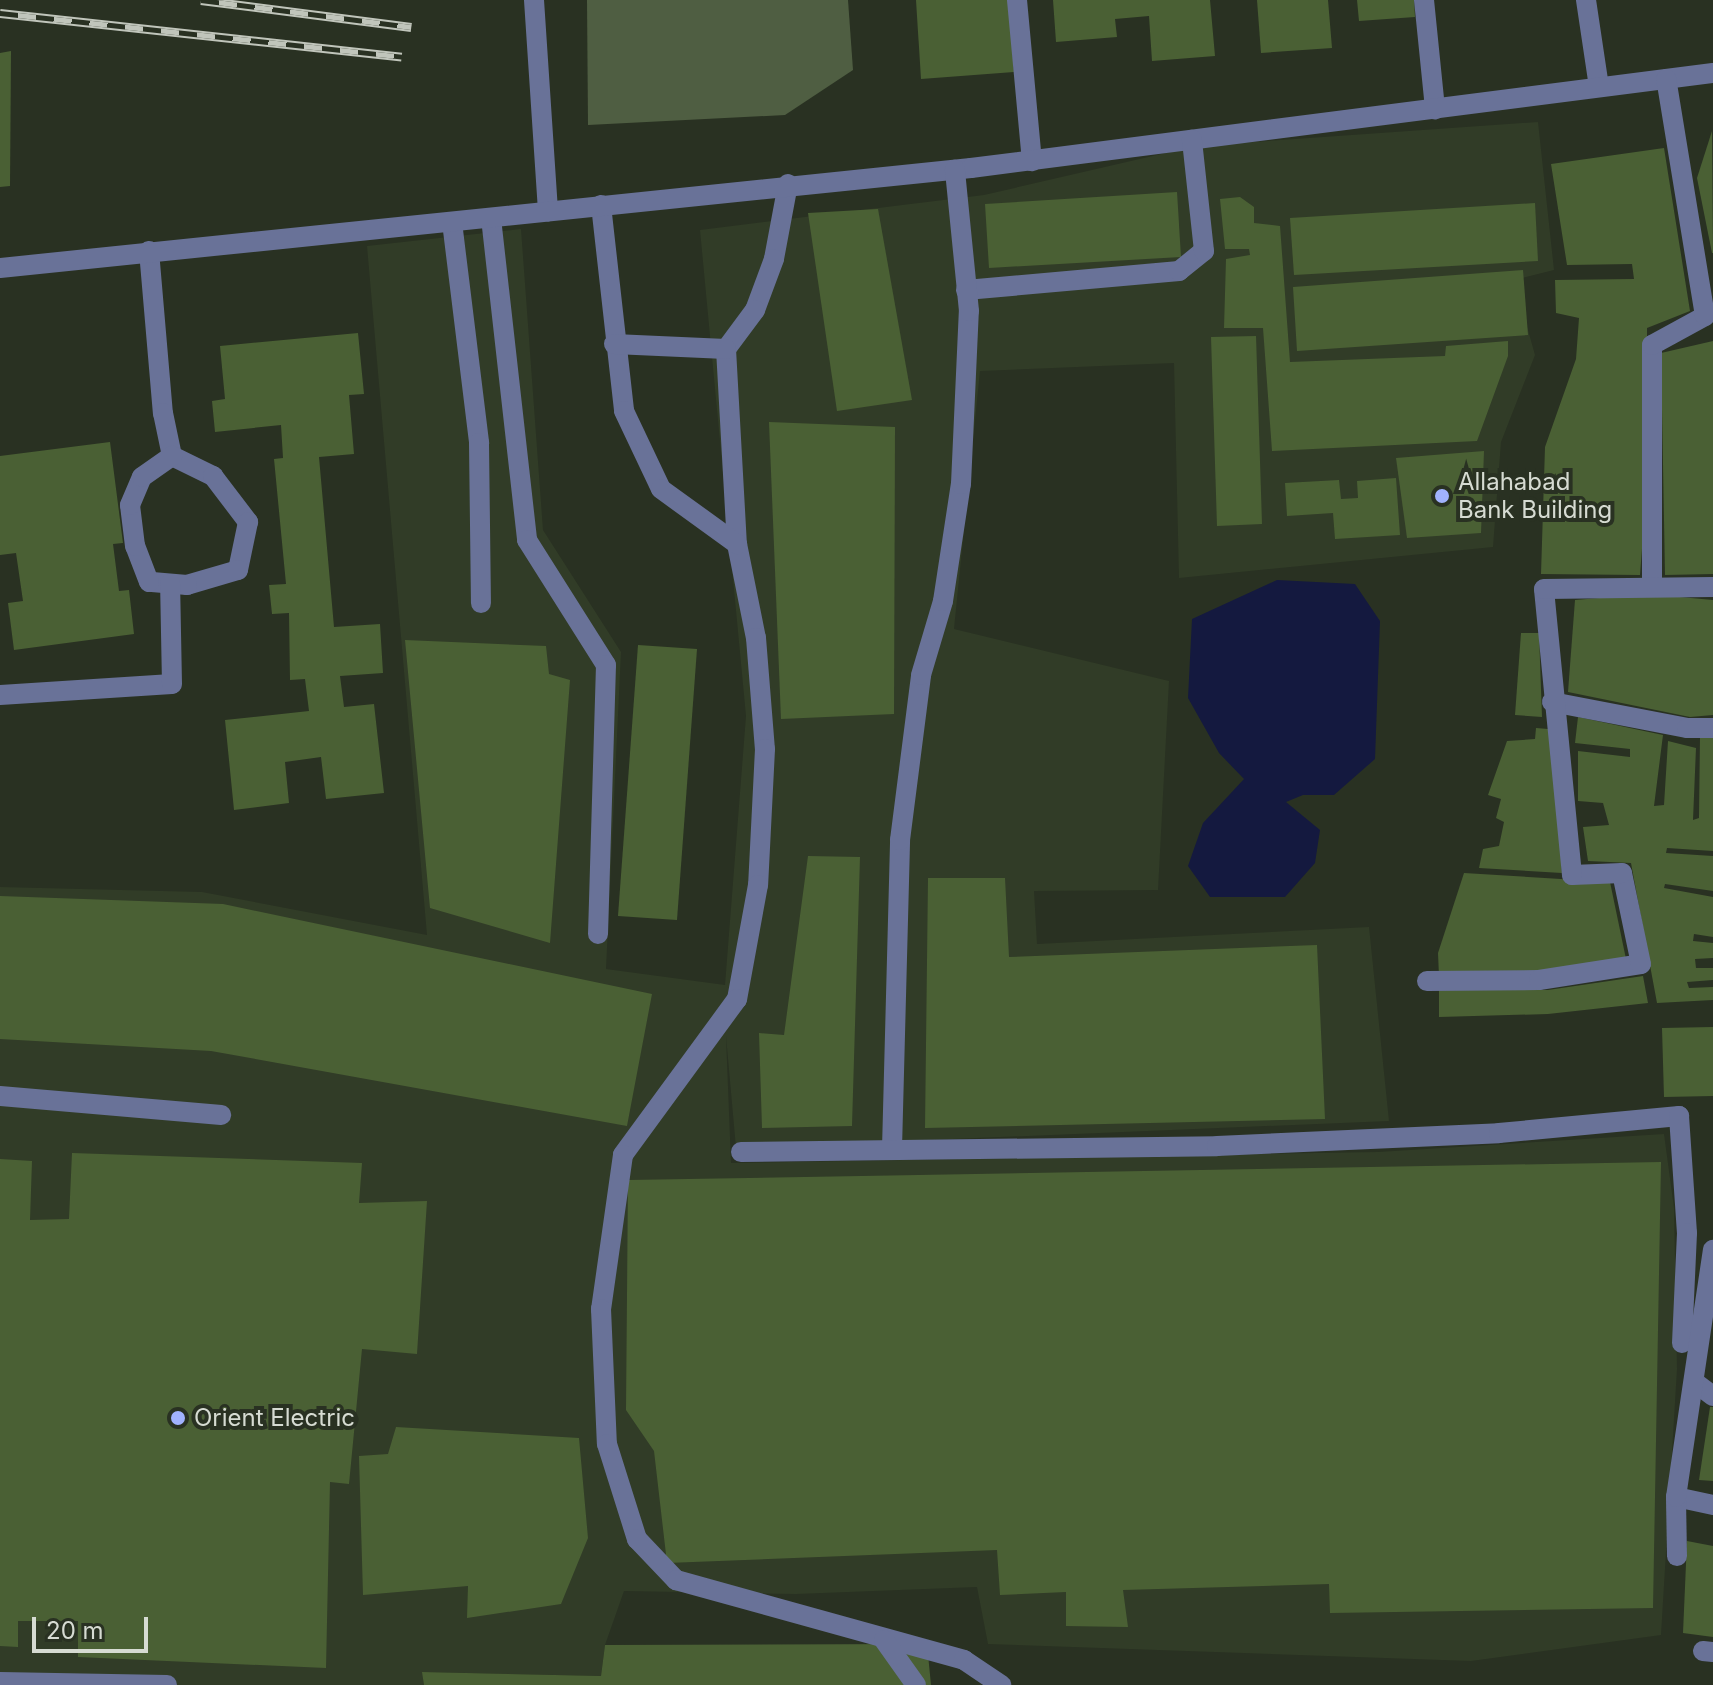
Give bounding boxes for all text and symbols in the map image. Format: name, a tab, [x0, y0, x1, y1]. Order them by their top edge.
place label: Allahabad Bank Building	[1458, 468, 1612, 524]
marker: Allahabad Bank Building	[1433, 487, 1451, 505]
place label: Orient Electric	[194, 1404, 355, 1432]
marker: Orient Electric	[169, 1409, 187, 1427]
scale bar	[36, 1601, 152, 1651]
text: 20 m	[46, 1616, 104, 1645]

